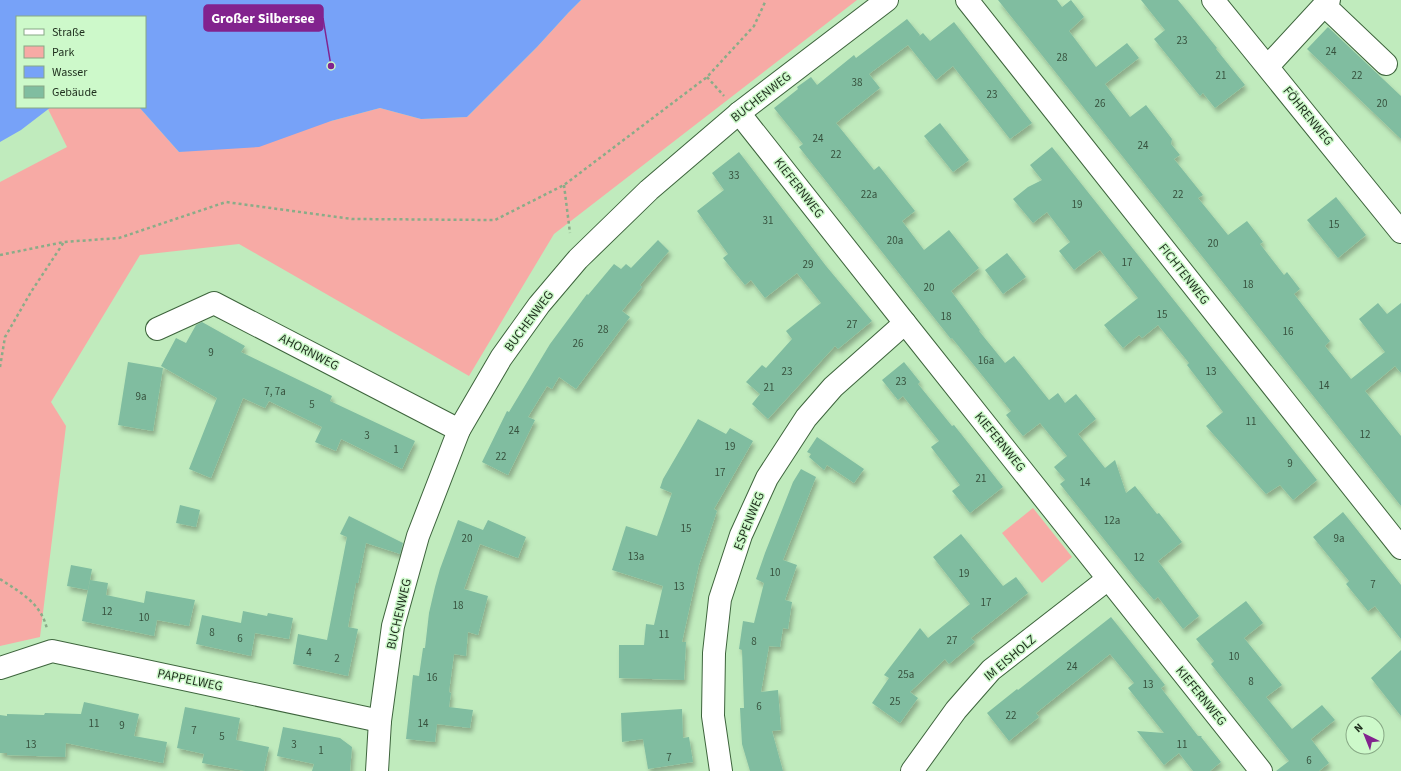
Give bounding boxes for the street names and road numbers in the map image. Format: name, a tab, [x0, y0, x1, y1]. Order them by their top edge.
street label: BUCHENWEG	[727, 68, 795, 126]
street label: FÖHRENWEG	[1279, 83, 1337, 149]
street label: KIEFERNWEG	[770, 154, 828, 222]
street label: FICHTENWEG	[1154, 240, 1214, 308]
street label: BUCHENWEG	[500, 287, 558, 355]
street label: AHORNWEG	[276, 329, 342, 375]
street label: KIEFERNWEG	[970, 408, 1030, 476]
street label: ESPENWEG	[729, 489, 769, 553]
street label: BUCHENWEG	[382, 577, 416, 651]
street label: IM EISHOLZ	[980, 631, 1040, 685]
street label: KIEFERNWEG	[1171, 662, 1231, 730]
street label: PAPPELWEG	[156, 664, 224, 696]

